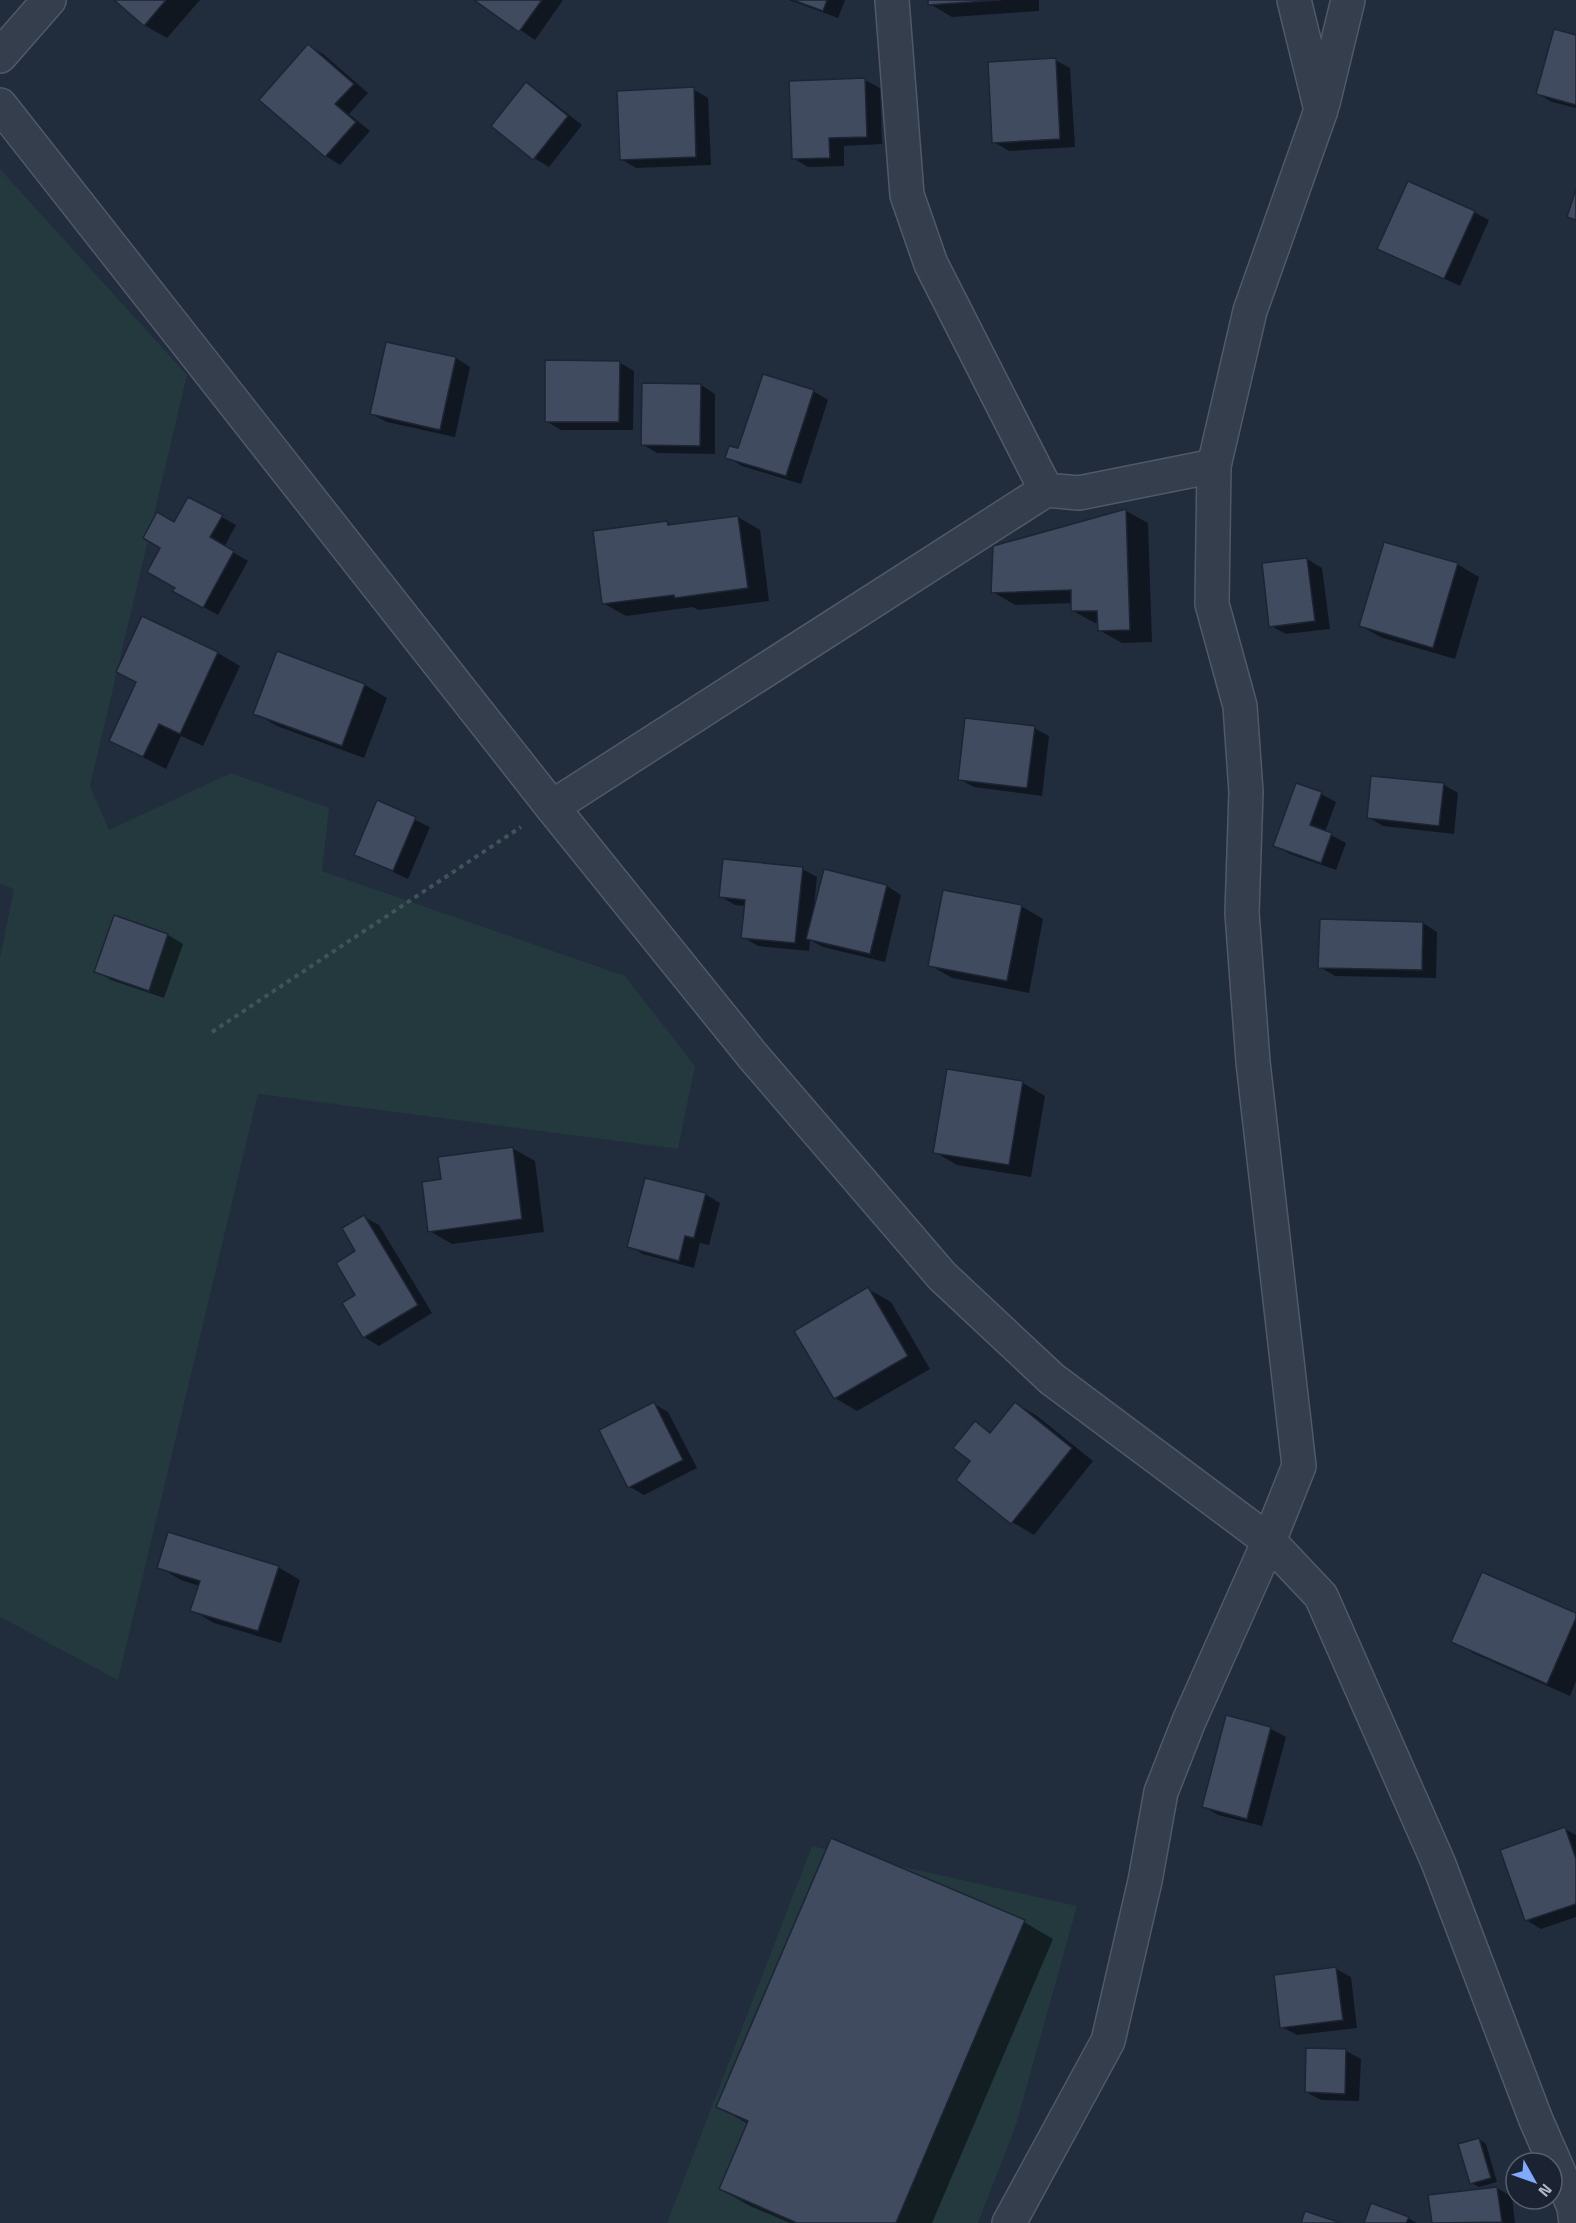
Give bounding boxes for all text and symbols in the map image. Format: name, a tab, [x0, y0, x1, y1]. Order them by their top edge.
north arrow	[1504, 2151, 1564, 2211]
text: N	[1533, 2179, 1558, 2203]

